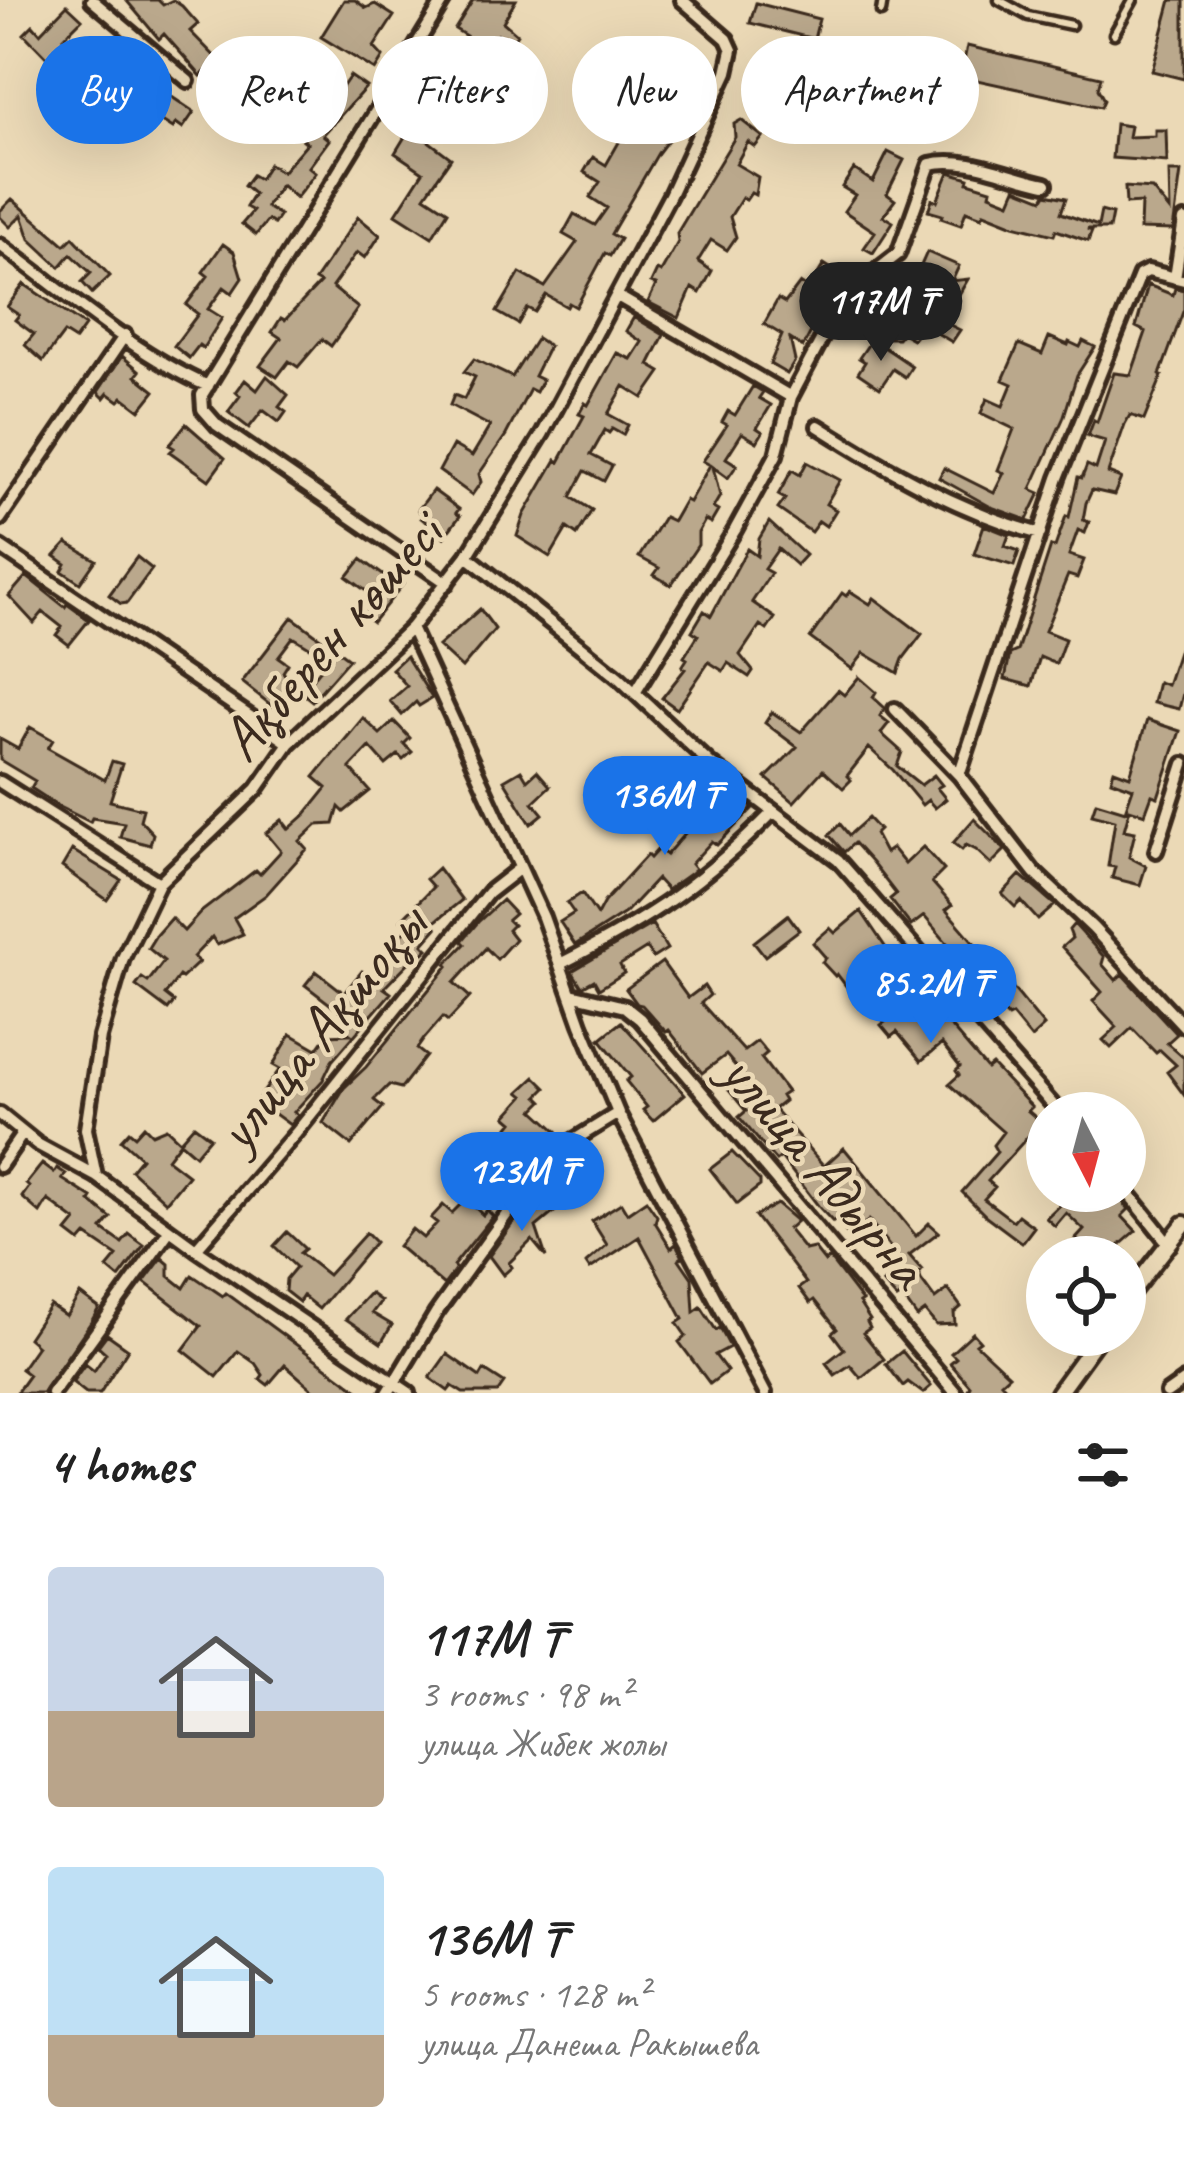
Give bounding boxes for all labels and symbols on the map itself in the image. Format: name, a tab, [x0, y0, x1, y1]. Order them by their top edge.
pin: 117M ₸	[783, 262, 979, 364]
street label: Ақберен көшесі	[203, 492, 463, 776]
pin: 136M ₸	[567, 756, 763, 858]
street label: улица Ақшоқы	[196, 886, 446, 1169]
pin: 85.2M ₸	[820, 944, 1042, 1046]
street label: улица Адырна	[703, 1034, 948, 1306]
north arrow	[1026, 1092, 1146, 1212]
pin: 123M ₸	[424, 1132, 620, 1234]

